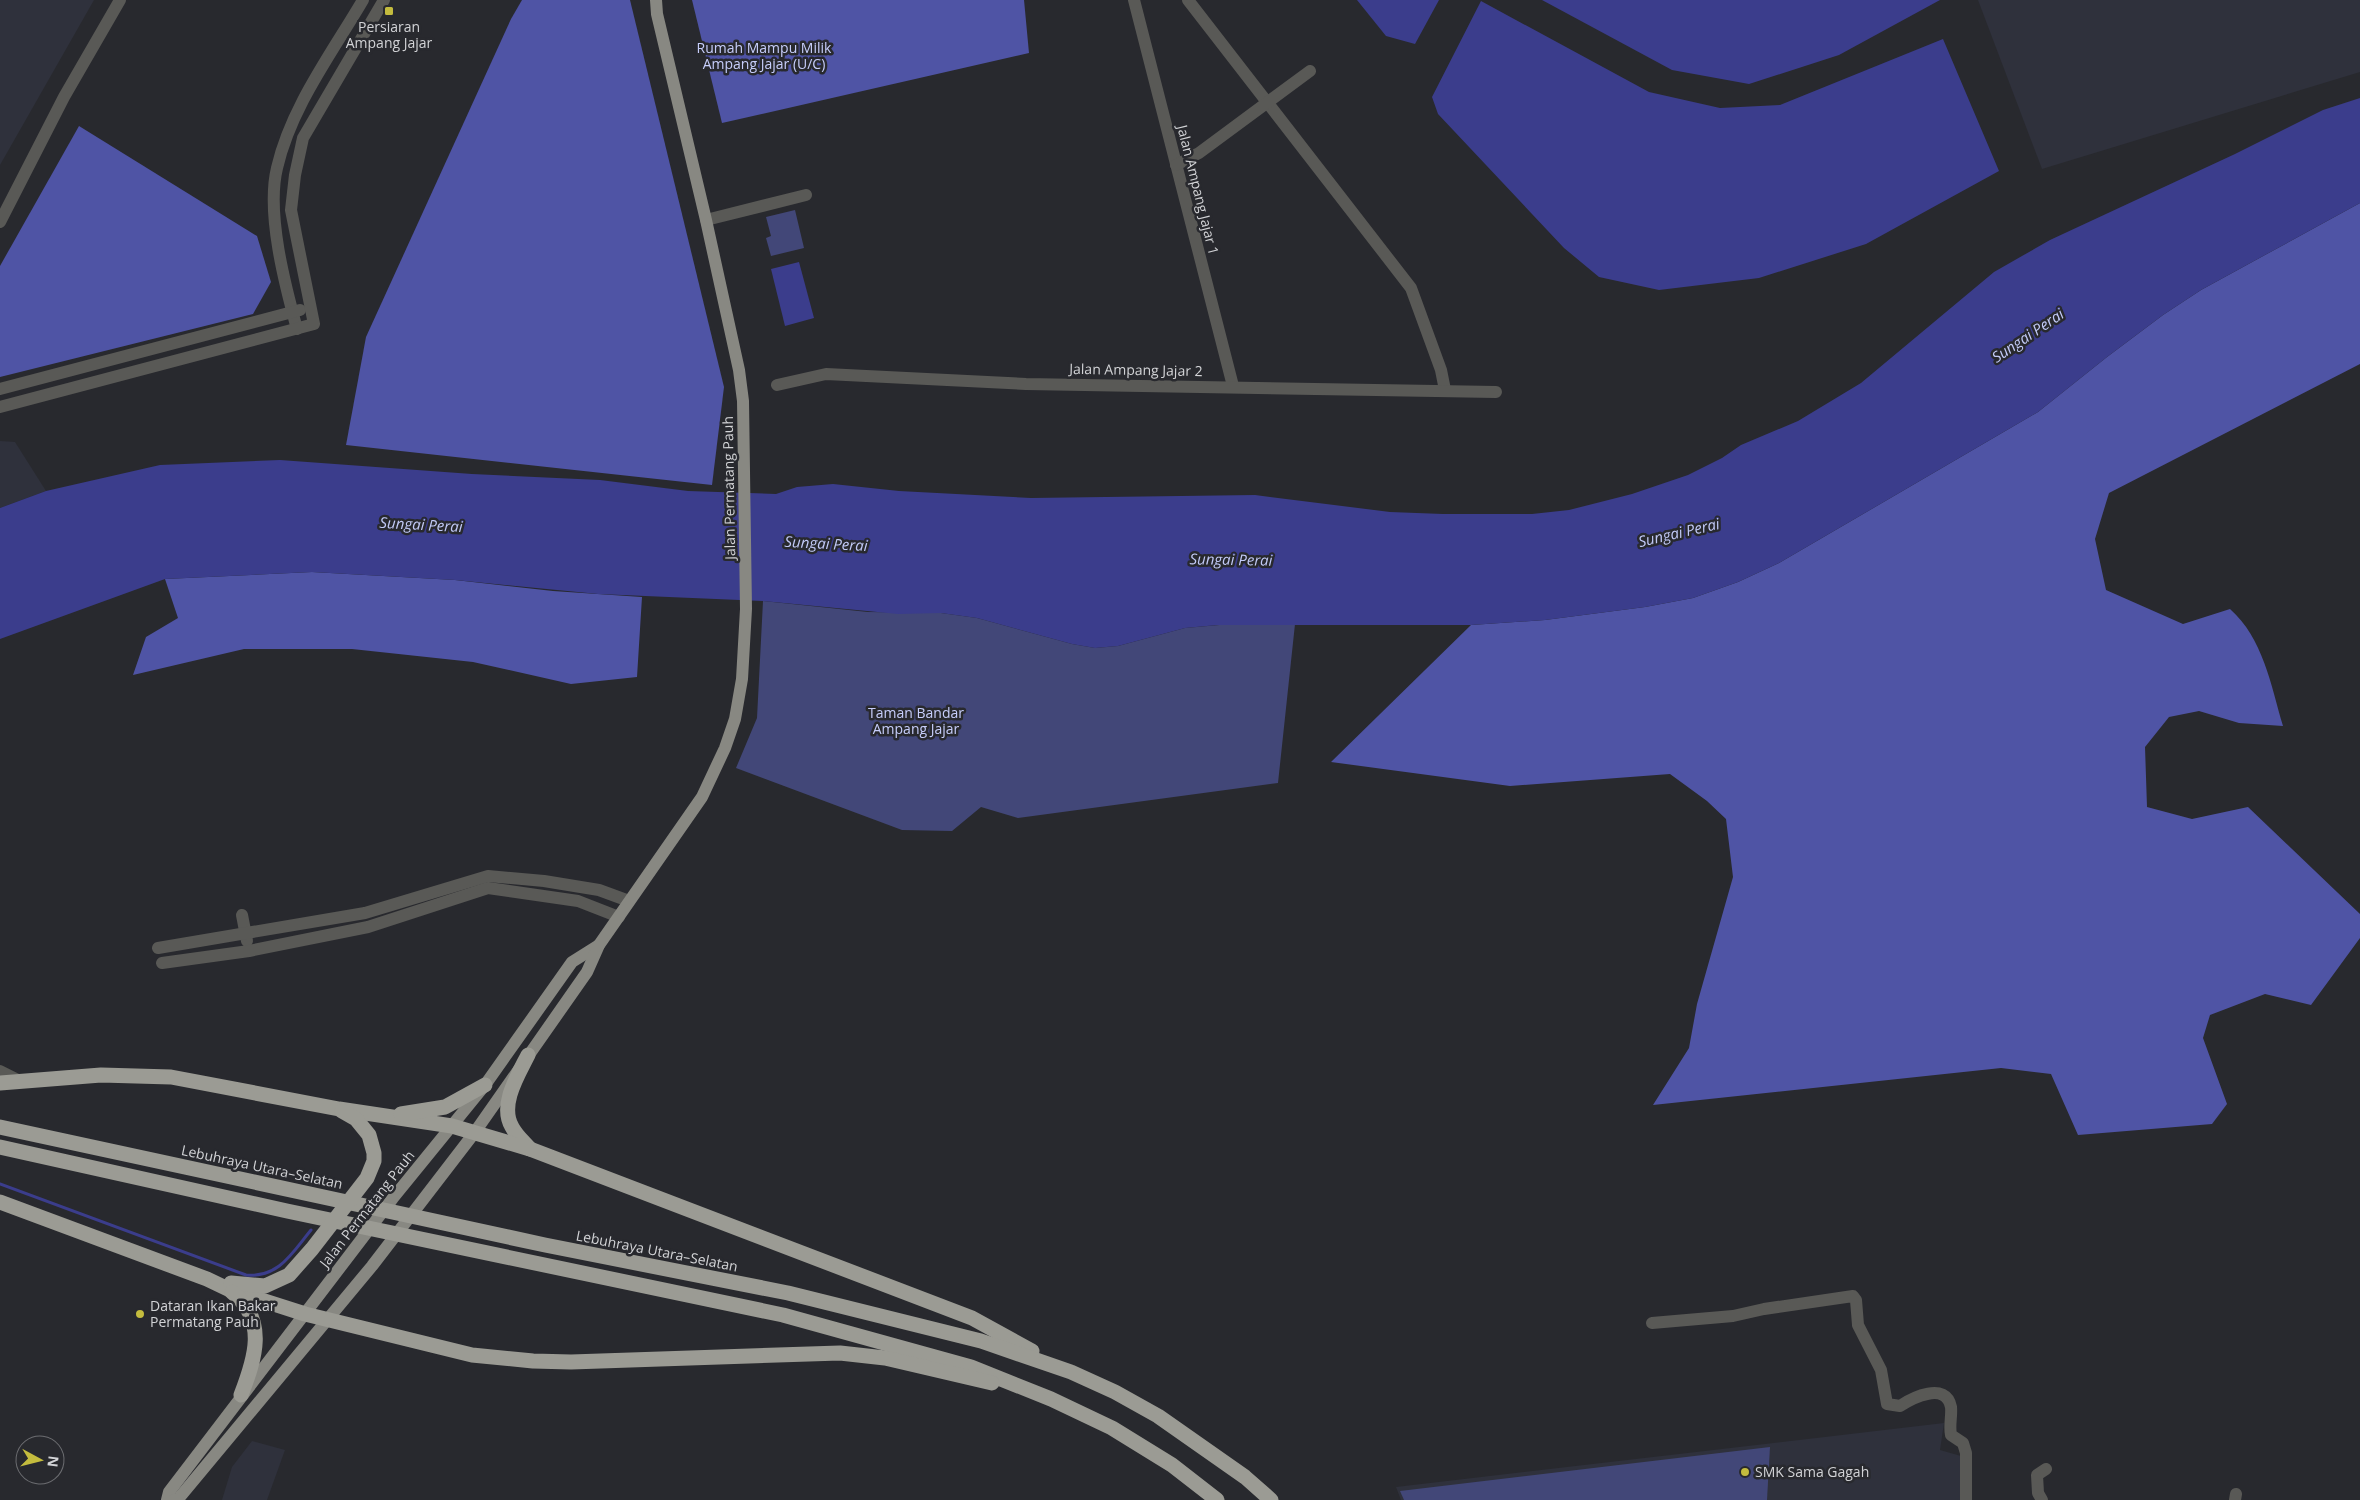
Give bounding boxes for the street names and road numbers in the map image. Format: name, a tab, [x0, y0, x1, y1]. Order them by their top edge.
street label: Jalan Ampang Jajar 1	[1173, 121, 1224, 257]
street label: Jalan Ampang Jajar 2	[1067, 359, 1203, 380]
street label: Jalan Permatang Pauh	[718, 416, 739, 562]
street label: Lebuhraya Utara–Selatan	[180, 1140, 345, 1193]
street label: Jalan Permatang Pauh	[314, 1146, 418, 1273]
street label: Lebuhraya Utara–Selatan	[575, 1225, 740, 1276]

